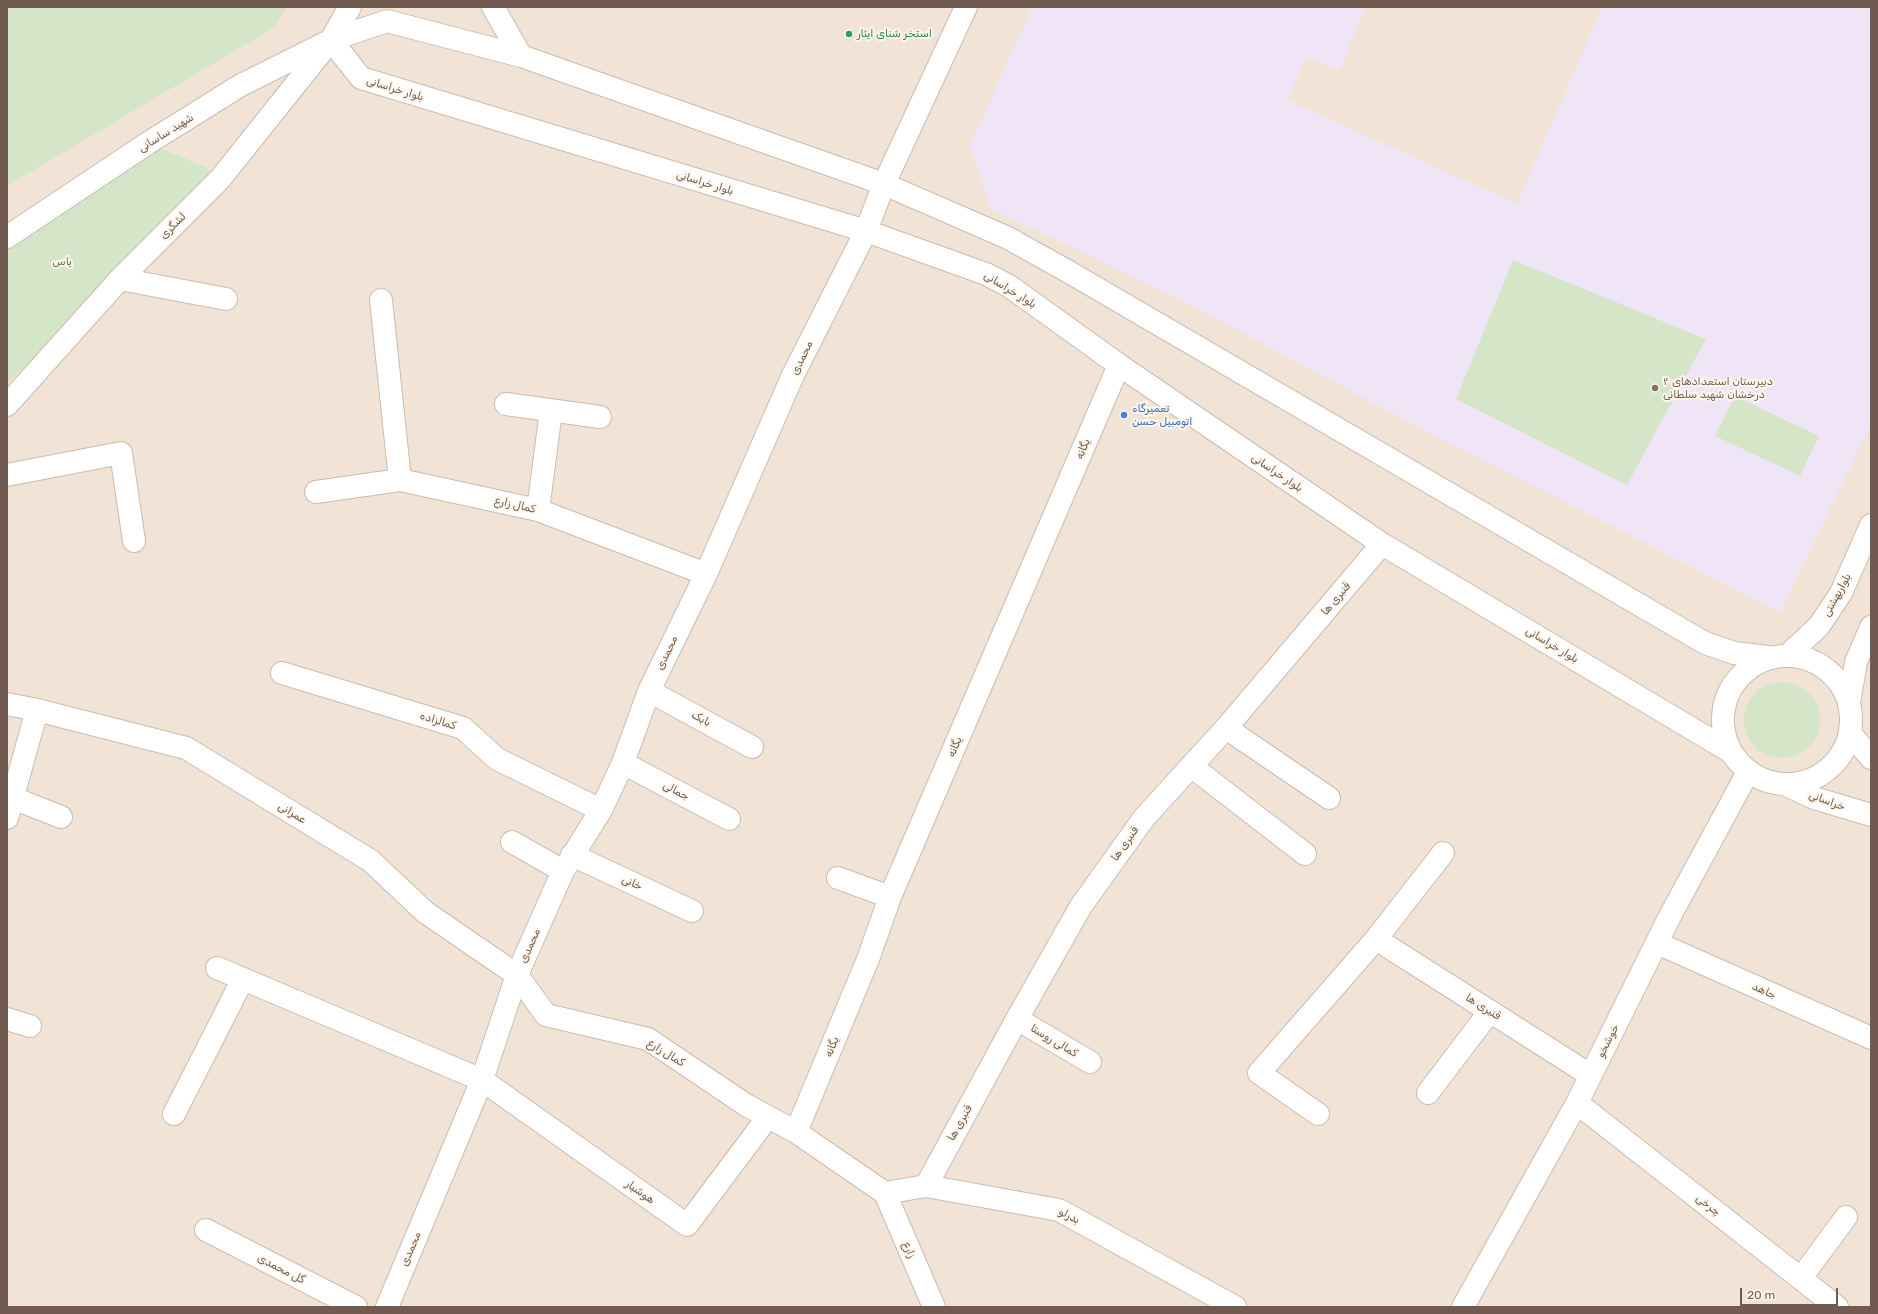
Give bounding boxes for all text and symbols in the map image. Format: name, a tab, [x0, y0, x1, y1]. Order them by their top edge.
place label: استخر شنای ایثار	[857, 27, 932, 41]
marker: استخر شنای ایثار	[844, 29, 854, 39]
street label: بلوار خراسانی	[365, 74, 425, 104]
street label: شهید ساسانی	[136, 111, 196, 155]
street label: بلوار خراسانی	[675, 168, 735, 198]
street label: لشگری	[157, 210, 189, 242]
park label: یاس	[52, 255, 72, 269]
street label: بلوار خراسانی	[981, 269, 1039, 311]
street label: محمدی	[788, 339, 816, 377]
place label: ۴ دبیرستان استعدادهای درخشان شهید سلطانی	[1663, 375, 1773, 401]
marker: ۴ دبیرستان استعدادهای درخشان شهید سلطانی	[1650, 383, 1660, 393]
place label: تعمیرگاه اتومبیل حسن	[1132, 402, 1192, 428]
marker: تعمیرگاه اتومبیل حسن	[1119, 410, 1129, 420]
street label: یگانه	[1073, 437, 1093, 461]
street label: بلوار خراسانی	[1249, 451, 1305, 495]
street label: کمال زارع	[493, 494, 537, 516]
street label: بلواربهشتی	[1820, 571, 1854, 619]
street label: قنبری ها	[1318, 580, 1354, 618]
street label: بلوار خراسانی	[1523, 624, 1581, 666]
street label: محمدی	[653, 634, 681, 672]
street label: بابک	[689, 708, 713, 730]
street label: کمالزاده	[418, 709, 458, 733]
street label: یگانه	[945, 735, 965, 759]
street label: جمالی	[661, 779, 691, 803]
street label: خراسانی	[1807, 788, 1847, 814]
street label: عمرانی	[276, 800, 308, 826]
street label: قنبری ها	[1108, 824, 1142, 864]
street label: خانی	[620, 873, 644, 893]
street label: محمدی	[517, 927, 543, 965]
street label: جاهد	[1750, 980, 1778, 1002]
street label: قنبری ها	[1463, 991, 1503, 1023]
street label: کمالی روستا	[1028, 1022, 1080, 1060]
street label: خوشخو	[1594, 1022, 1622, 1060]
street label: یگانه	[822, 1035, 842, 1059]
street label: کمال زارع	[645, 1036, 687, 1070]
street label: قنبری ها	[945, 1103, 975, 1143]
street label: هوشیار	[623, 1177, 657, 1207]
street label: چرخی	[1693, 1191, 1723, 1219]
street label: بدرلو	[1056, 1205, 1082, 1227]
street label: محمدی	[398, 1230, 424, 1268]
street label: زارع	[900, 1240, 918, 1260]
street label: گل محمدی	[255, 1251, 307, 1287]
scale bar	[1742, 1280, 1840, 1306]
text: 20 m	[1747, 1288, 1775, 1302]

